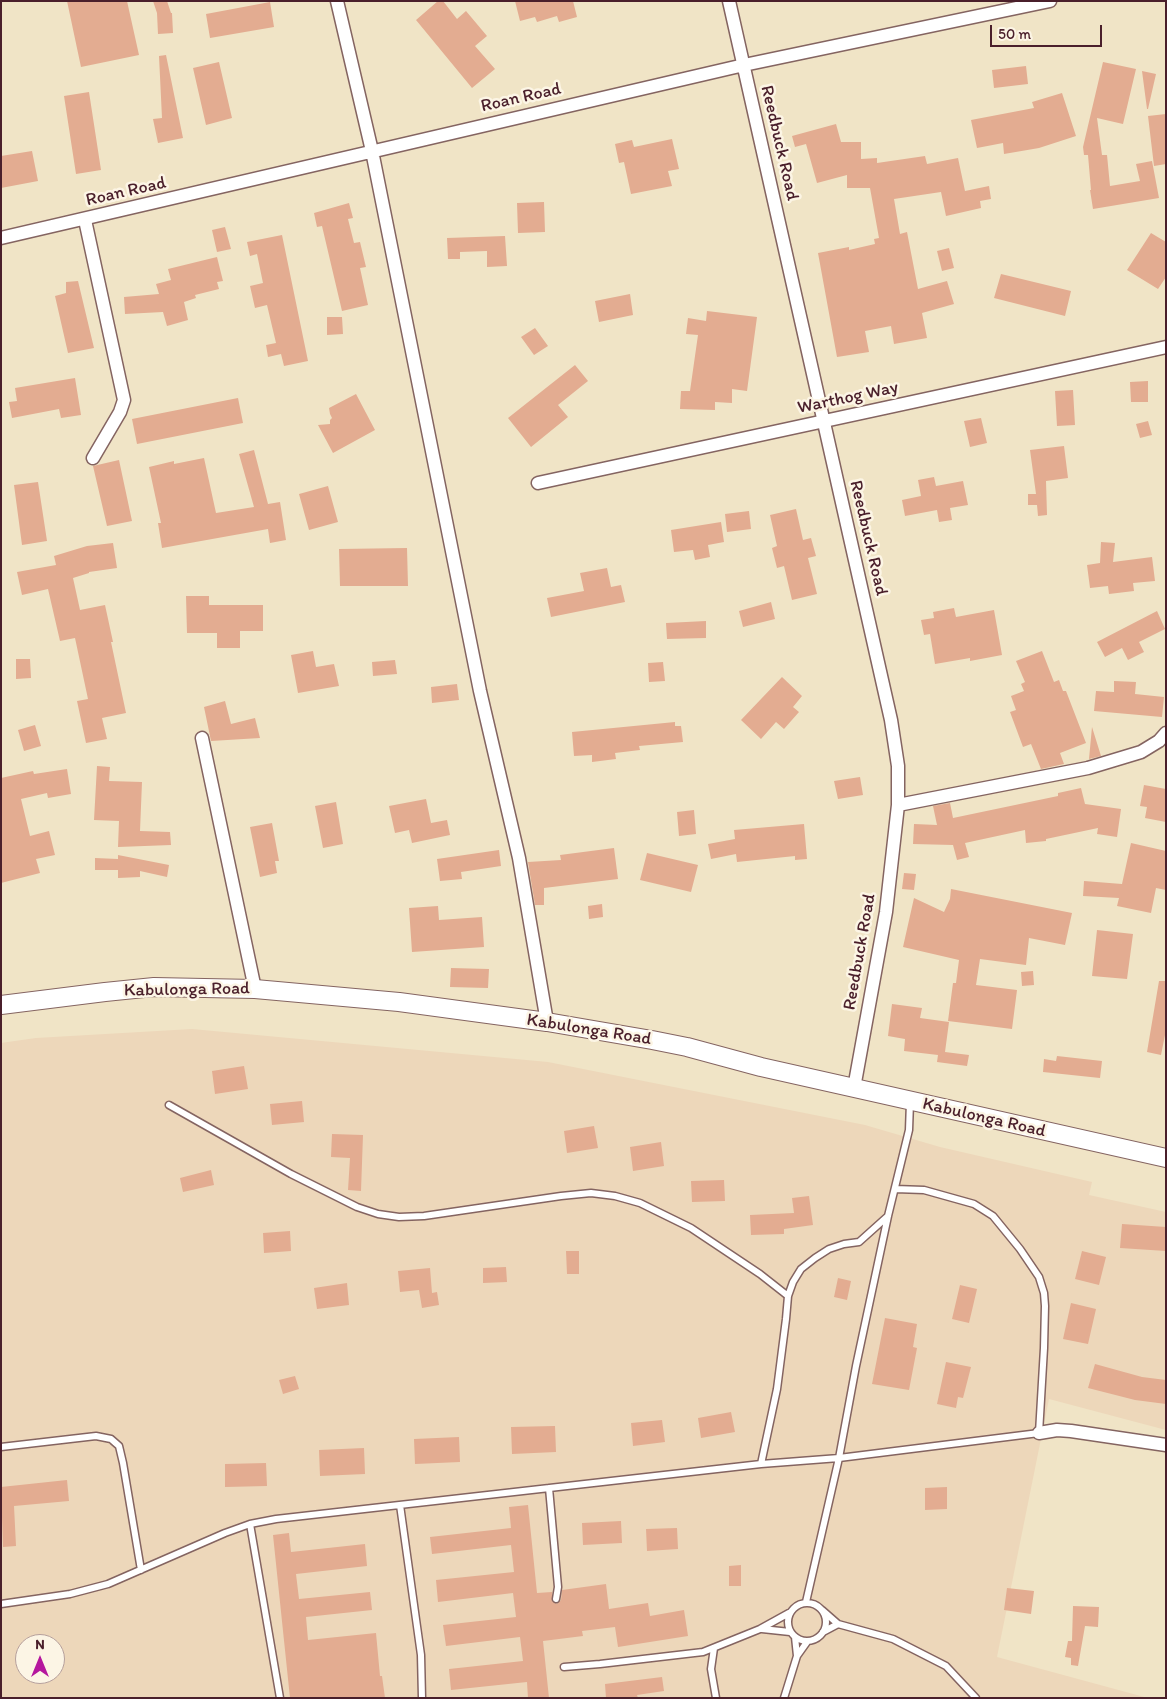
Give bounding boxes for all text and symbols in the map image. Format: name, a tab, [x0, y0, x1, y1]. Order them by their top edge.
scale bar	[992, 15, 1104, 47]
text: 50 m	[998, 25, 1031, 43]
street label: Roan Road	[479, 78, 563, 118]
street label: Reedbuck Road	[755, 83, 803, 203]
street label: Roan Road	[84, 172, 168, 212]
street label: Warthog Way	[796, 377, 900, 419]
street label: Reedbuck Road	[844, 478, 892, 598]
street label: Reedbuck Road	[839, 892, 881, 1012]
street label: Kabulonga Road	[124, 978, 250, 1002]
street label: Kabulonga Road	[525, 1009, 653, 1051]
street label: Kabulonga Road	[920, 1093, 1048, 1143]
north arrow	[15, 1634, 65, 1684]
text: N	[35, 1636, 45, 1653]

